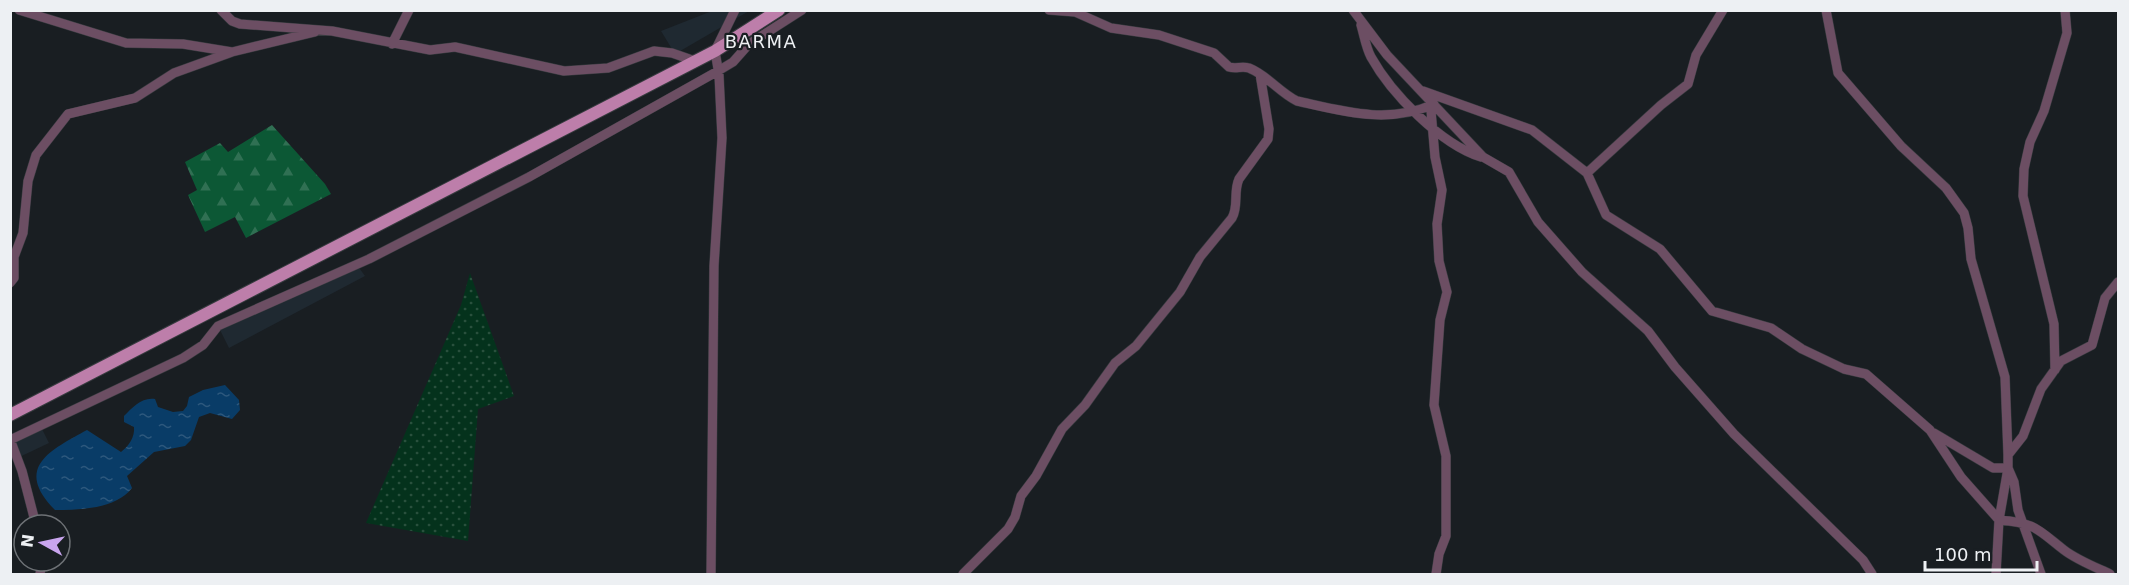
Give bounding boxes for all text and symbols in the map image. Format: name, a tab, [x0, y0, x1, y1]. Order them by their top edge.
district label: BARMA	[725, 31, 797, 52]
north arrow	[12, 513, 72, 573]
text: N	[17, 533, 38, 549]
scale bar	[1925, 534, 2038, 572]
text: 100 m	[1934, 544, 1992, 565]

